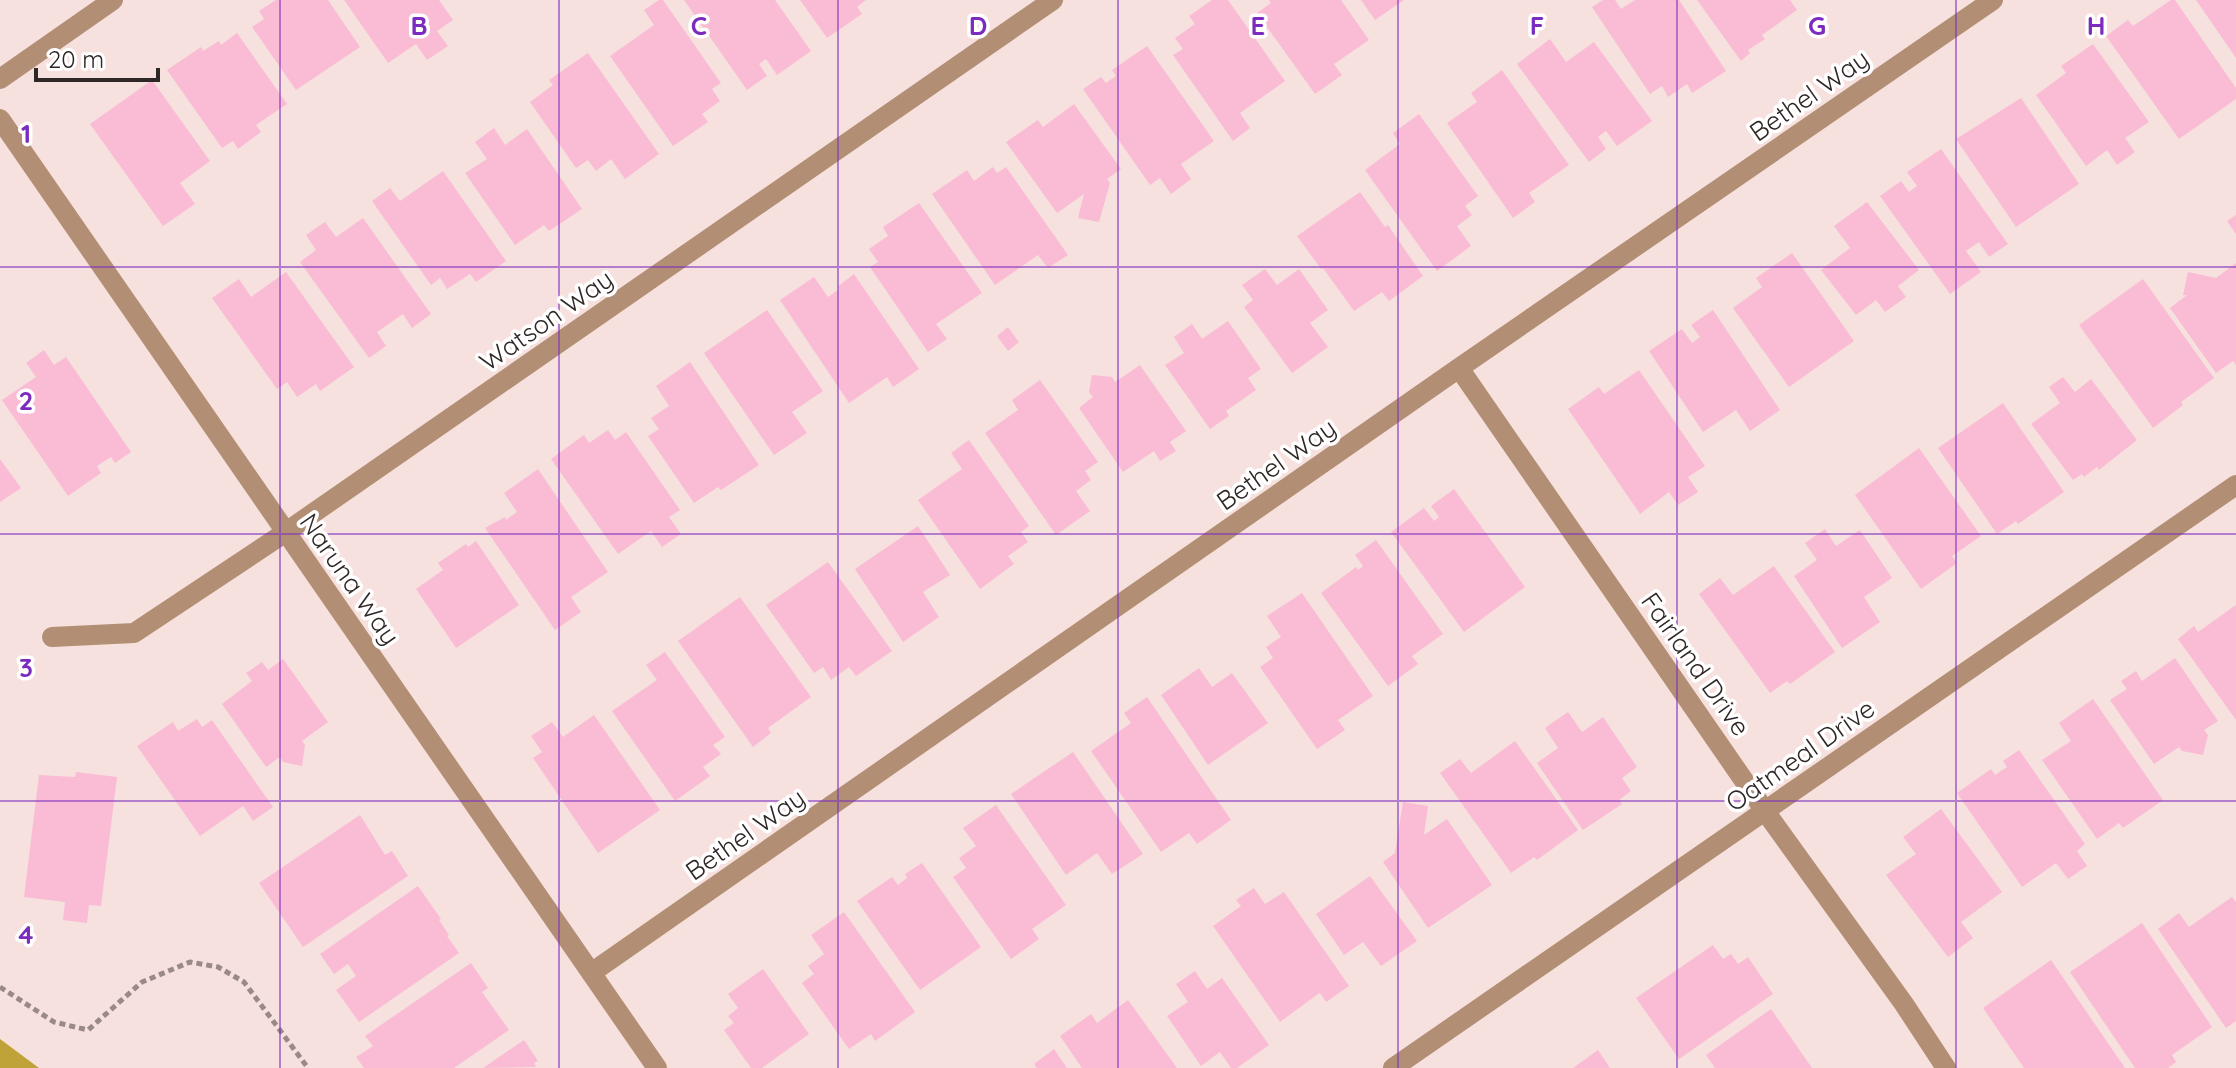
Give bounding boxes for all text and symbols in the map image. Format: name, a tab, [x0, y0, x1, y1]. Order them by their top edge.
text: B	[410, 9, 428, 42]
text: C	[691, 9, 707, 42]
text: D	[969, 9, 987, 42]
text: E	[1251, 9, 1265, 42]
text: F	[1530, 9, 1544, 42]
text: G	[1808, 9, 1826, 42]
text: H	[2087, 9, 2105, 42]
scale bar	[36, 32, 158, 82]
street label: Bethel Way	[1743, 42, 1875, 148]
text: 20 m	[48, 44, 104, 74]
text: 1	[21, 117, 31, 150]
street label: Watson Way	[473, 262, 619, 378]
text: 2	[19, 384, 33, 417]
street label: Bethel Way	[1210, 411, 1342, 517]
street label: Naruna Way	[293, 507, 407, 651]
street label: Fairland Drive	[1634, 586, 1758, 742]
text: 3	[19, 651, 33, 684]
street label: Oatmeal Drive	[1719, 691, 1881, 819]
street label: Bethel Way	[679, 781, 811, 887]
text: 4	[18, 918, 34, 951]

